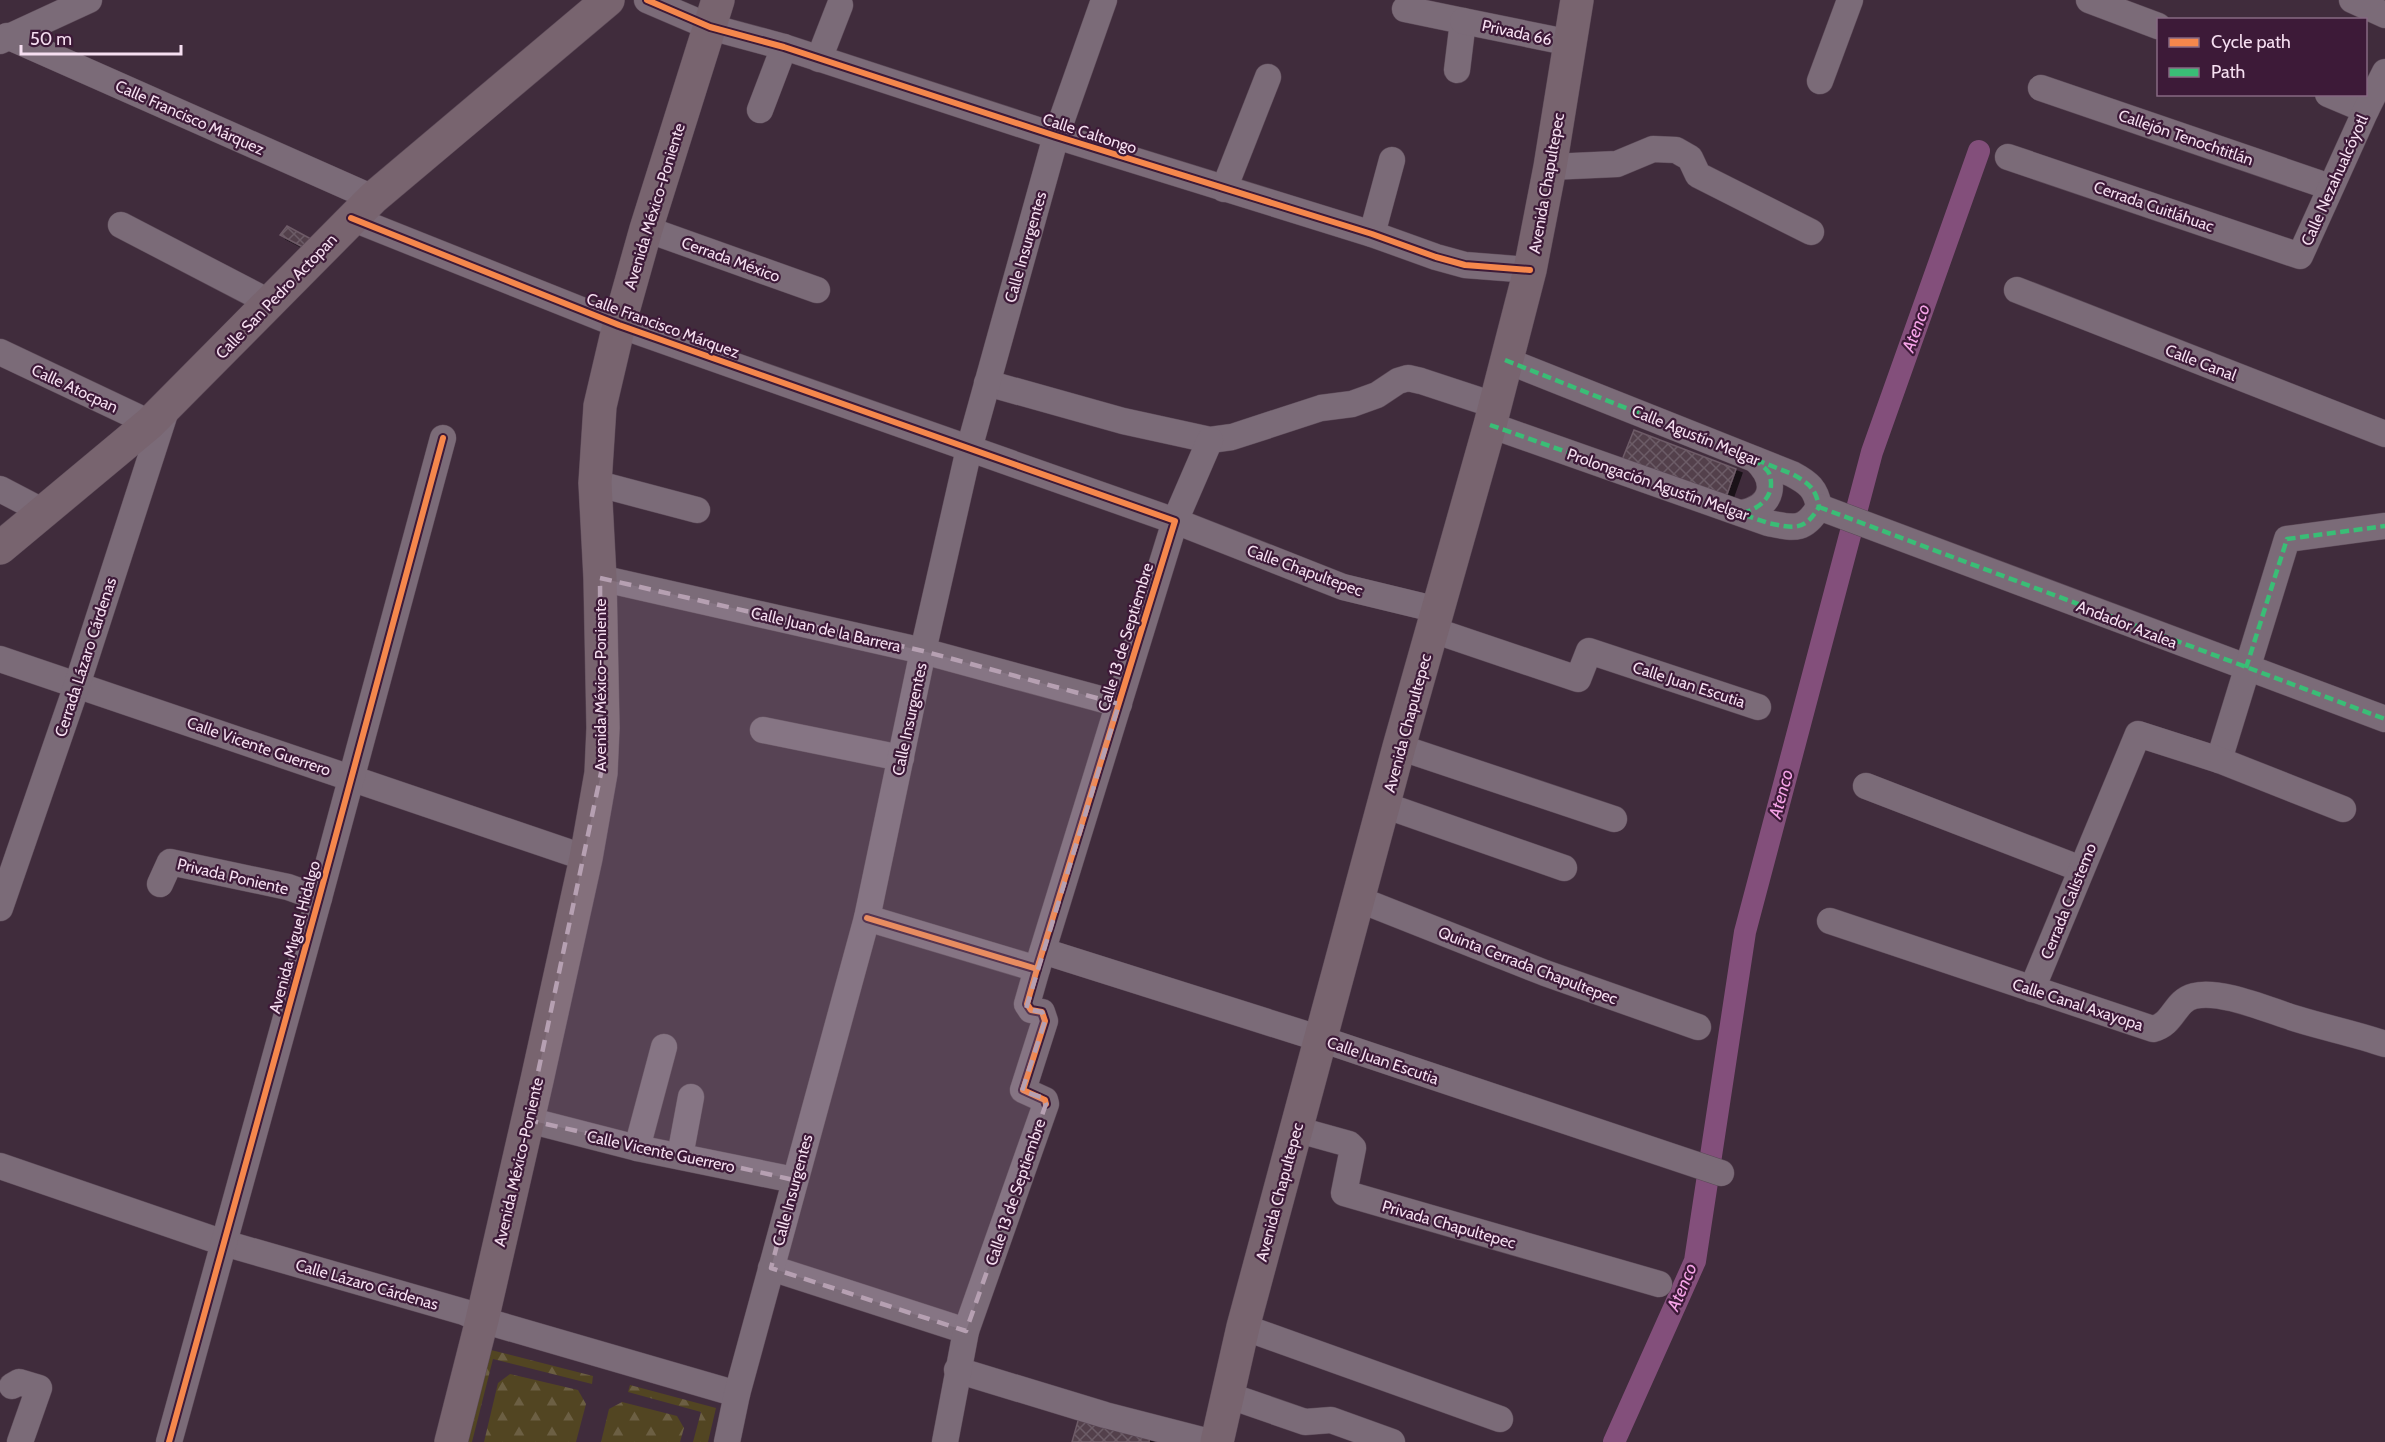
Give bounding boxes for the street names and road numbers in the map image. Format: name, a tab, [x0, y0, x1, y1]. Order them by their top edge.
street label: Privada 66	[1480, 16, 1554, 49]
street label: Calle Francisco Márquez	[112, 76, 268, 159]
street label: Callejón Tenochtitlán	[2116, 105, 2256, 170]
street label: Calle Caltongo	[1040, 109, 1140, 158]
street label: Avenida Chapultepec	[1525, 111, 1568, 255]
street label: Calle Nezahualcóyotl	[2297, 112, 2372, 249]
street label: Avenida México-Poniente	[620, 121, 689, 292]
street label: Cerrada Cuitláhuac	[2091, 177, 2216, 236]
street label: Calle Insurgentes	[1001, 189, 1051, 305]
street label: Calle San Pedro Actopan	[212, 230, 341, 363]
street label: Cerrada México	[679, 233, 783, 286]
street label: Calle Francisco Márquez	[584, 289, 742, 362]
street label: Calle Canal	[2163, 340, 2239, 385]
street label: Calle Atocpan	[29, 360, 121, 417]
street label: Calle Agustín Melgar	[1629, 401, 1763, 470]
street label: Prolongación Agustín Melgar	[1564, 444, 1752, 525]
street label: Calle Chapultepec	[1244, 541, 1365, 600]
street label: Calle 13 de Septiembre	[1094, 561, 1157, 714]
street label: Cerrada Lázaro Cárdenas	[51, 575, 120, 739]
street label: Andador Azalea	[2074, 597, 2180, 653]
street label: Avenida México-Poniente	[591, 599, 610, 771]
street label: Calle Juan de la Barrera	[749, 603, 903, 656]
street label: Avenida Chapultepec	[1380, 652, 1435, 795]
street label: Calle Juan Escutia	[1630, 657, 1748, 712]
street label: Calle Insurgentes	[888, 661, 931, 777]
street label: Calle Vicente Guerrero	[184, 713, 333, 780]
street label: Cerrada Calistemo	[2037, 840, 2100, 962]
street label: Privada Poniente	[175, 854, 290, 899]
street label: Avenida Miguel Hidalgo	[265, 858, 324, 1016]
street label: Quinta Cerrada Chapultepec	[1436, 923, 1620, 1008]
street label: Calle Canal Axayopa	[2010, 974, 2146, 1035]
street label: Calle Juan Escutia	[1325, 1032, 1441, 1089]
street label: Avenida México-Poniente	[490, 1076, 547, 1249]
street label: Calle 13 de Septiembre	[981, 1116, 1050, 1268]
street label: Avenida Chapultepec	[1252, 1121, 1307, 1264]
street label: Calle Vicente Guerrero	[585, 1127, 737, 1177]
street label: Calle Insurgentes	[768, 1132, 817, 1248]
street label: Privada Chapultepec	[1380, 1196, 1518, 1253]
street label: Calle Lázaro Cárdenas	[293, 1255, 441, 1314]

